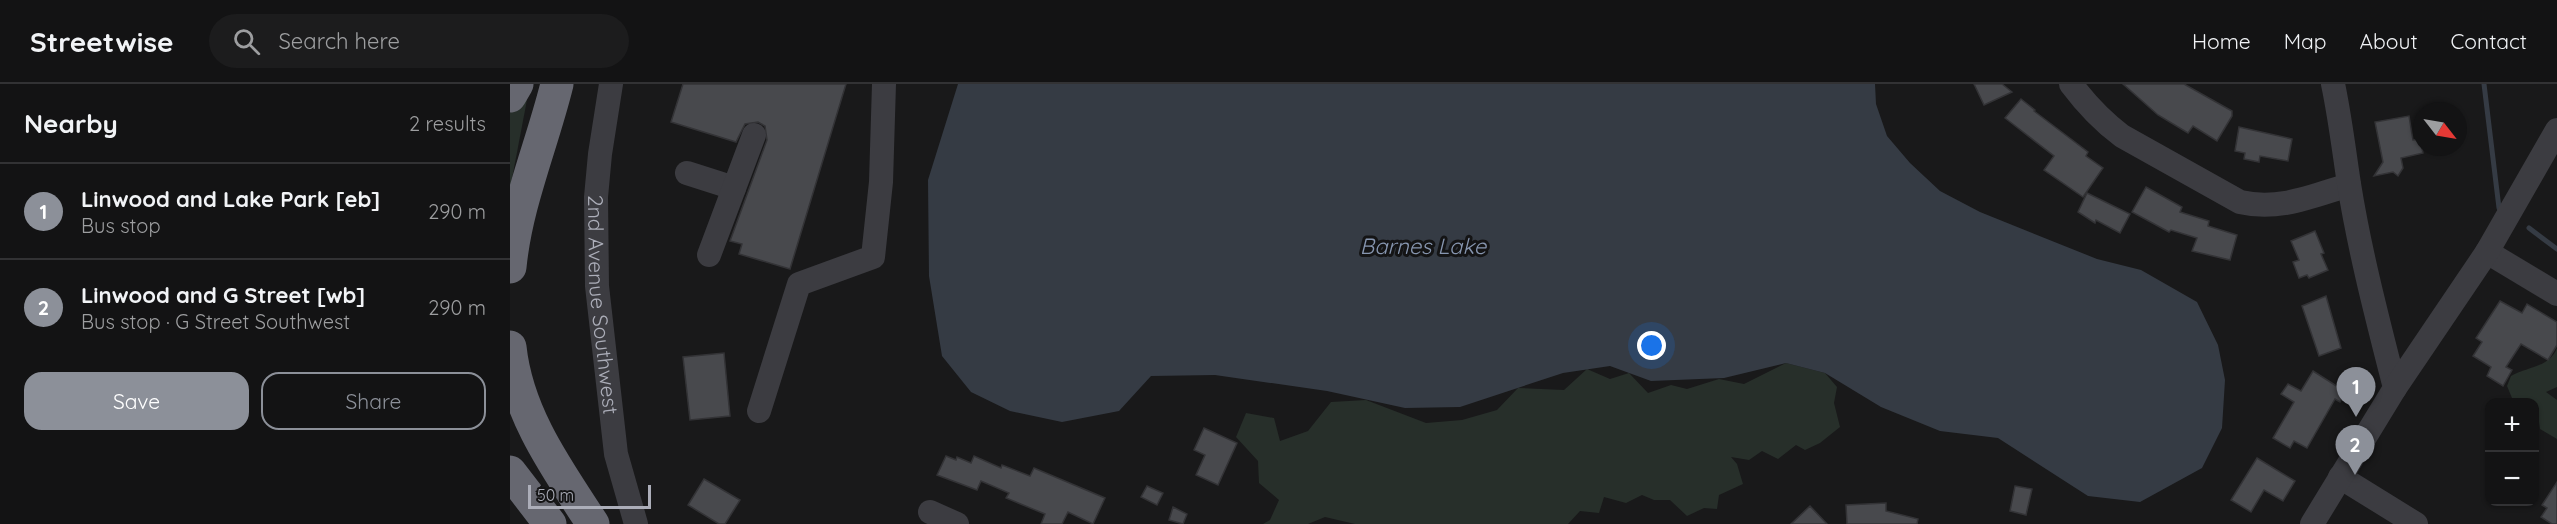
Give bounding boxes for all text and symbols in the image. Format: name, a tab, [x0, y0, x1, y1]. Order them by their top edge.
search box	[209, 14, 629, 68]
text: Streetwise	[30, 24, 173, 59]
icon: search	[230, 25, 263, 58]
text: Search here	[278, 27, 400, 55]
text: Home	[2192, 28, 2251, 54]
text: Map	[2284, 28, 2327, 54]
text: About	[2360, 28, 2418, 54]
text: Contact	[2451, 28, 2527, 54]
north arrow	[2413, 102, 2467, 156]
text: Nearby	[24, 107, 118, 140]
text: 2 results	[409, 111, 486, 136]
text: Linwood and Lake Park [eb]	[81, 185, 380, 213]
street label: 2nd Avenue Southwest	[583, 195, 624, 416]
text: 1	[40, 199, 47, 224]
text: 290 m	[428, 199, 486, 224]
text: Bus stop	[81, 213, 161, 238]
water label: Barnes Lake	[1360, 232, 1488, 260]
text: Linwood and G Street [wb]	[81, 281, 365, 309]
text: 2	[38, 295, 49, 320]
text: 290 m	[428, 295, 486, 320]
text: Bus stop · G Street Southwest	[81, 309, 350, 334]
your location	[1637, 331, 1666, 360]
pin: 1	[2336, 368, 2376, 417]
button: Save	[24, 372, 249, 430]
button: Share	[261, 372, 486, 430]
map controls	[2485, 398, 2539, 506]
button: +	[2485, 398, 2539, 452]
pin: 2	[2336, 426, 2374, 475]
button: −	[2485, 452, 2539, 506]
scale bar	[528, 482, 651, 510]
text: 50 m	[537, 485, 574, 505]

